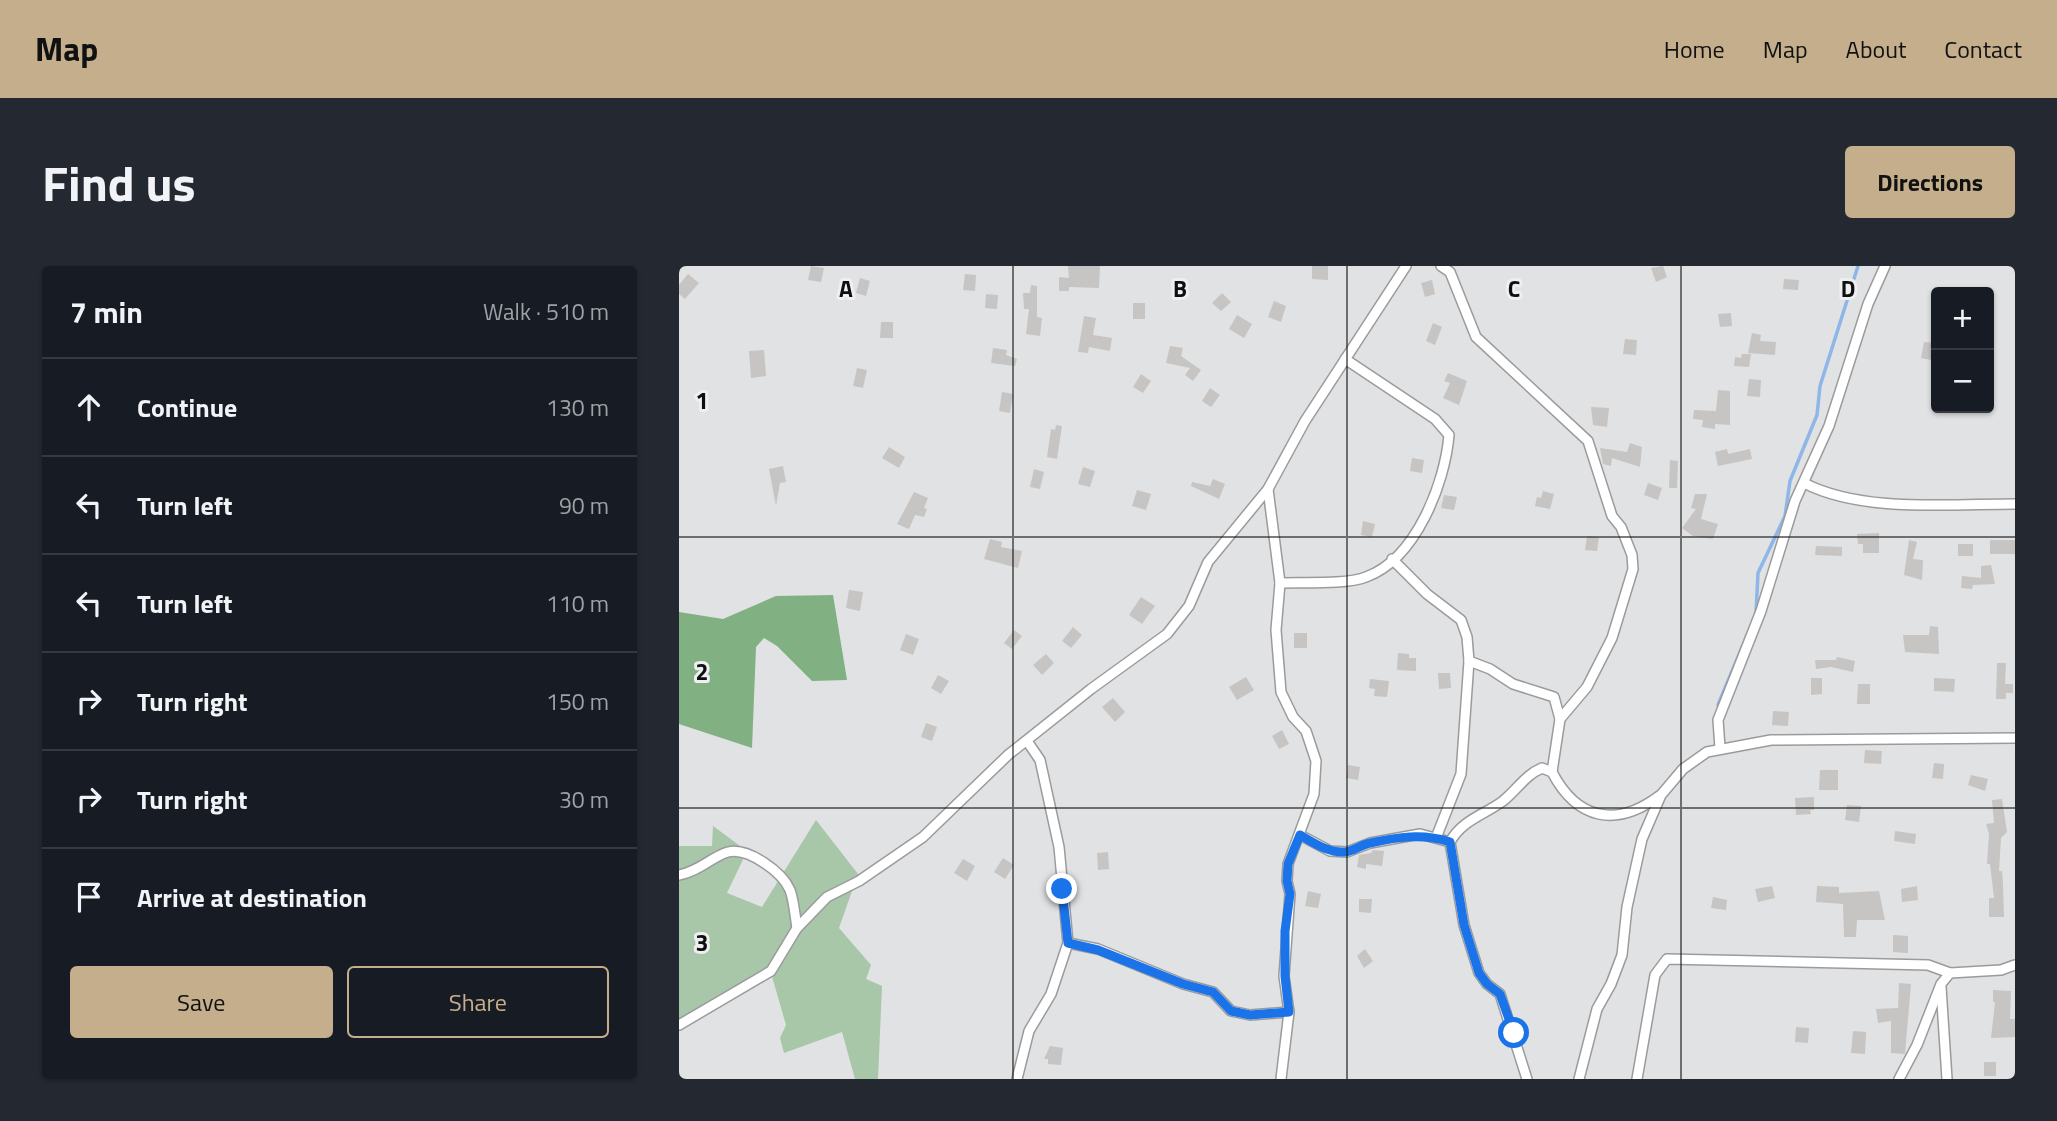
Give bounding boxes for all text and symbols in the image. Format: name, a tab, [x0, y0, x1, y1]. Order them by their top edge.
text: Map	[35, 24, 98, 74]
text: Home	[1664, 31, 1725, 67]
text: Map	[1763, 31, 1808, 67]
text: About	[1846, 31, 1906, 67]
text: Contact	[1944, 31, 2022, 67]
text: Find us	[42, 145, 196, 220]
button: Directions	[1845, 146, 2015, 218]
text: A	[839, 271, 853, 306]
text: B	[1173, 271, 1187, 306]
text: C	[1508, 271, 1520, 306]
text: D	[1841, 271, 1855, 306]
map controls	[1931, 287, 1994, 413]
button: +	[1931, 287, 1994, 350]
text: 7 min	[70, 289, 143, 335]
text: Walk · 510 m	[483, 294, 609, 329]
button: −	[1931, 350, 1994, 413]
text: 1	[696, 383, 708, 418]
icon: ahead	[70, 388, 108, 426]
text: Continue	[137, 388, 237, 427]
text: 130 m	[546, 390, 609, 425]
icon: left	[70, 486, 108, 524]
text: Turn left	[137, 486, 232, 525]
text: 90 m	[559, 488, 609, 523]
icon: left	[70, 584, 108, 622]
text: Turn left	[137, 584, 232, 623]
text: 110 m	[546, 586, 609, 621]
text: 2	[696, 654, 708, 689]
icon: right	[70, 682, 108, 720]
text: Turn right	[137, 682, 248, 721]
text: 150 m	[546, 684, 609, 719]
icon: right	[70, 780, 108, 818]
text: Turn right	[137, 780, 248, 819]
text: 30 m	[559, 782, 609, 817]
route end	[1046, 873, 1077, 904]
icon: arrive	[70, 878, 108, 916]
text: Arrive at destination	[137, 878, 367, 917]
text: 3	[696, 925, 708, 960]
button: Save	[70, 966, 333, 1038]
button: Share	[347, 966, 609, 1038]
route start	[1498, 1017, 1529, 1048]

